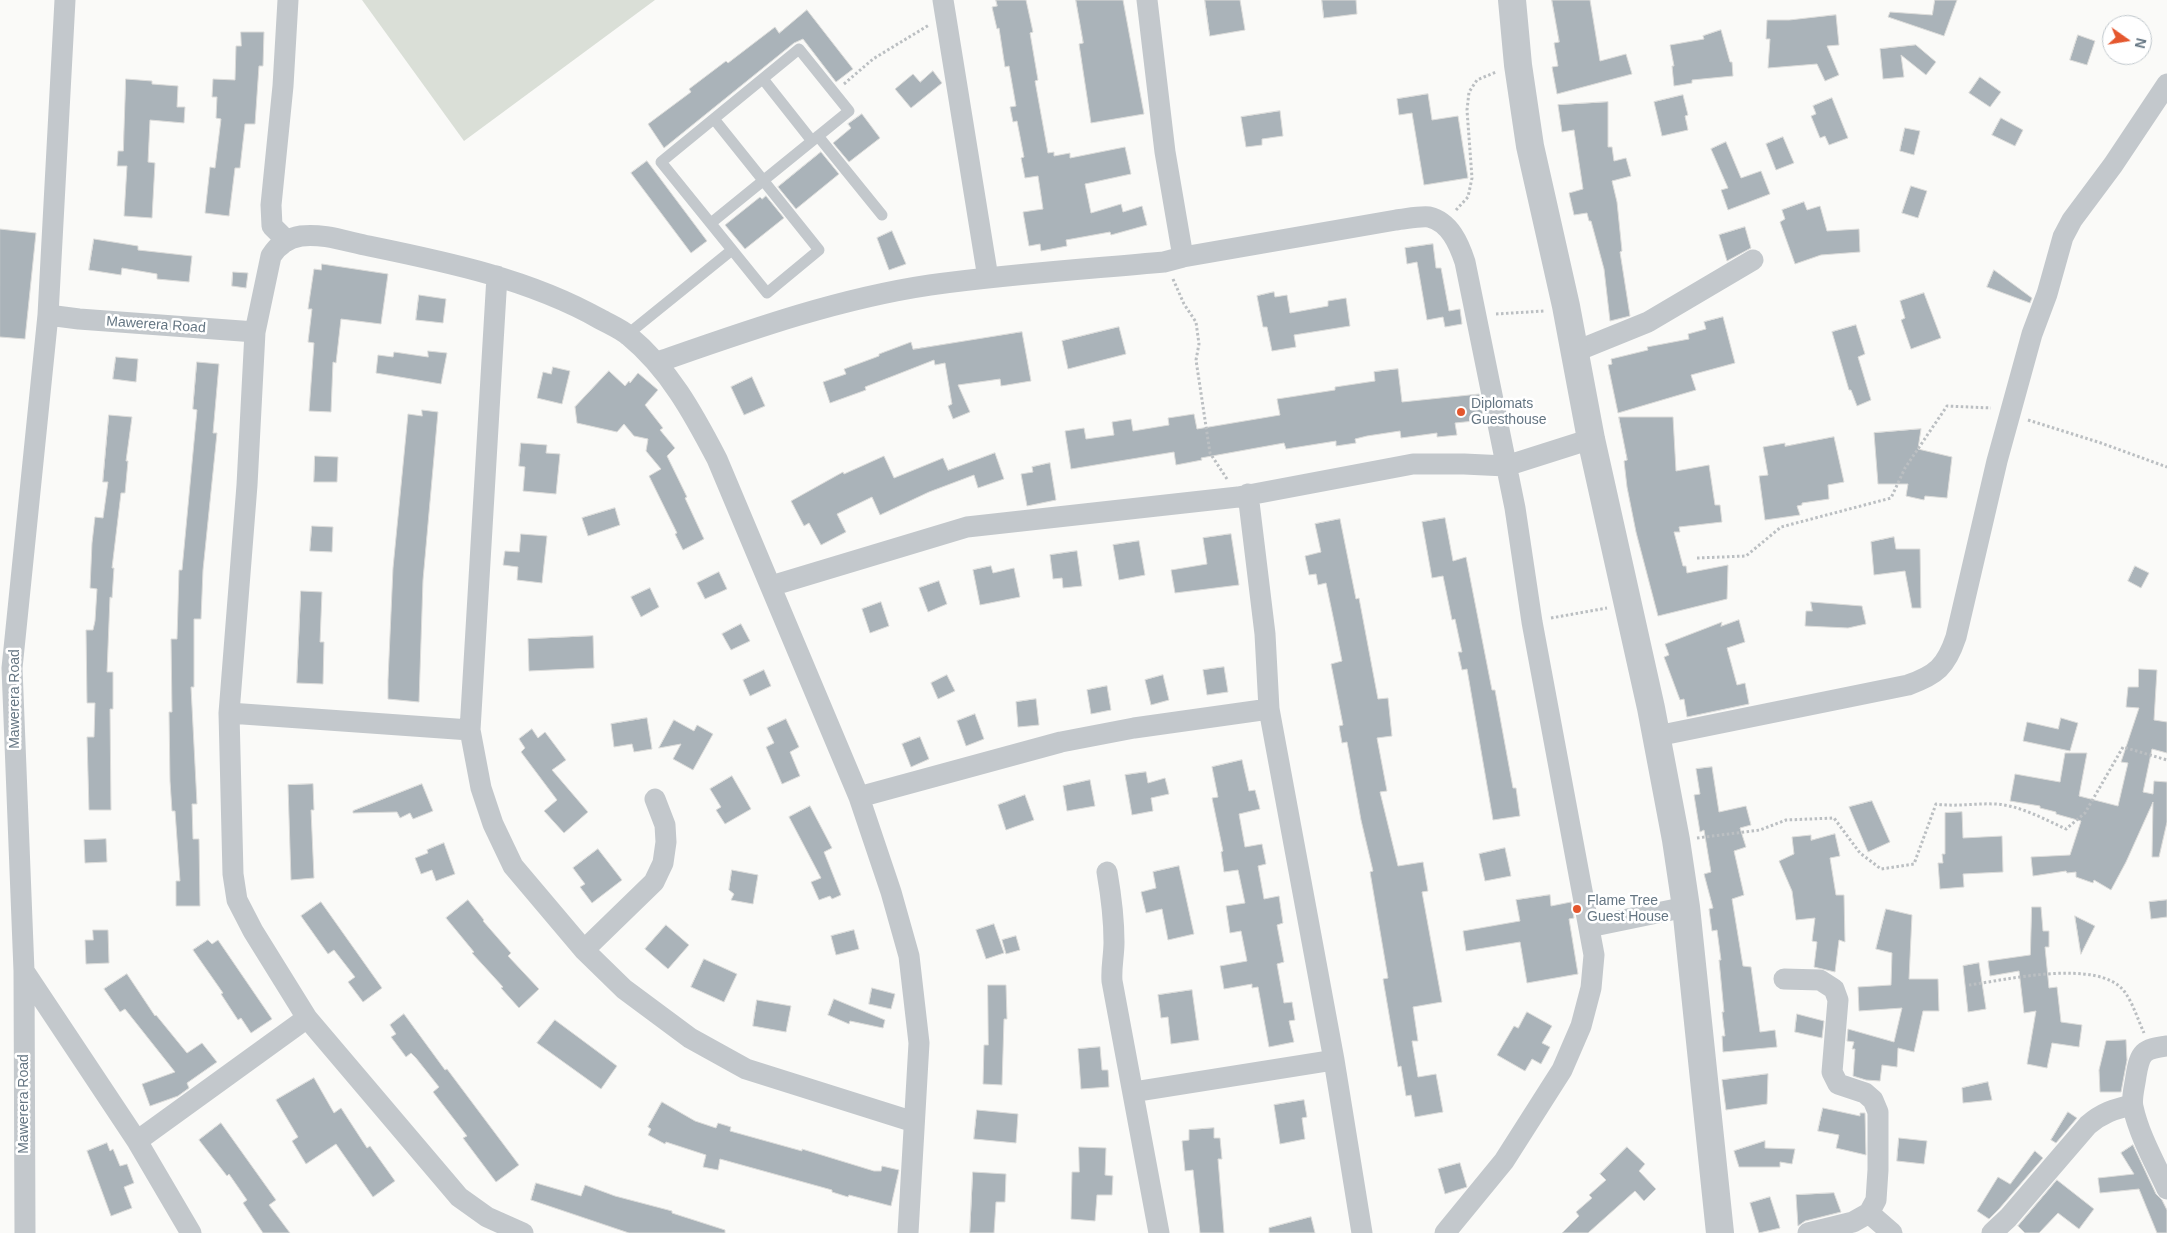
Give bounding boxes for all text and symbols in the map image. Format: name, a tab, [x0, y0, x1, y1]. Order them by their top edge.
north arrow	[2102, 15, 2152, 65]
text: N	[2132, 36, 2150, 50]
street label: Mawerera Road	[106, 313, 206, 337]
place label: Diplomats Guesthouse	[1471, 396, 1546, 428]
marker: Diplomats Guesthouse	[1455, 406, 1467, 418]
street label: Mawerera Road	[7, 649, 23, 749]
place label: Flame Tree Guest House	[1587, 893, 1669, 926]
marker: Flame Tree Guest House	[1571, 903, 1583, 915]
street label: Mawerera Road	[16, 1054, 32, 1154]

